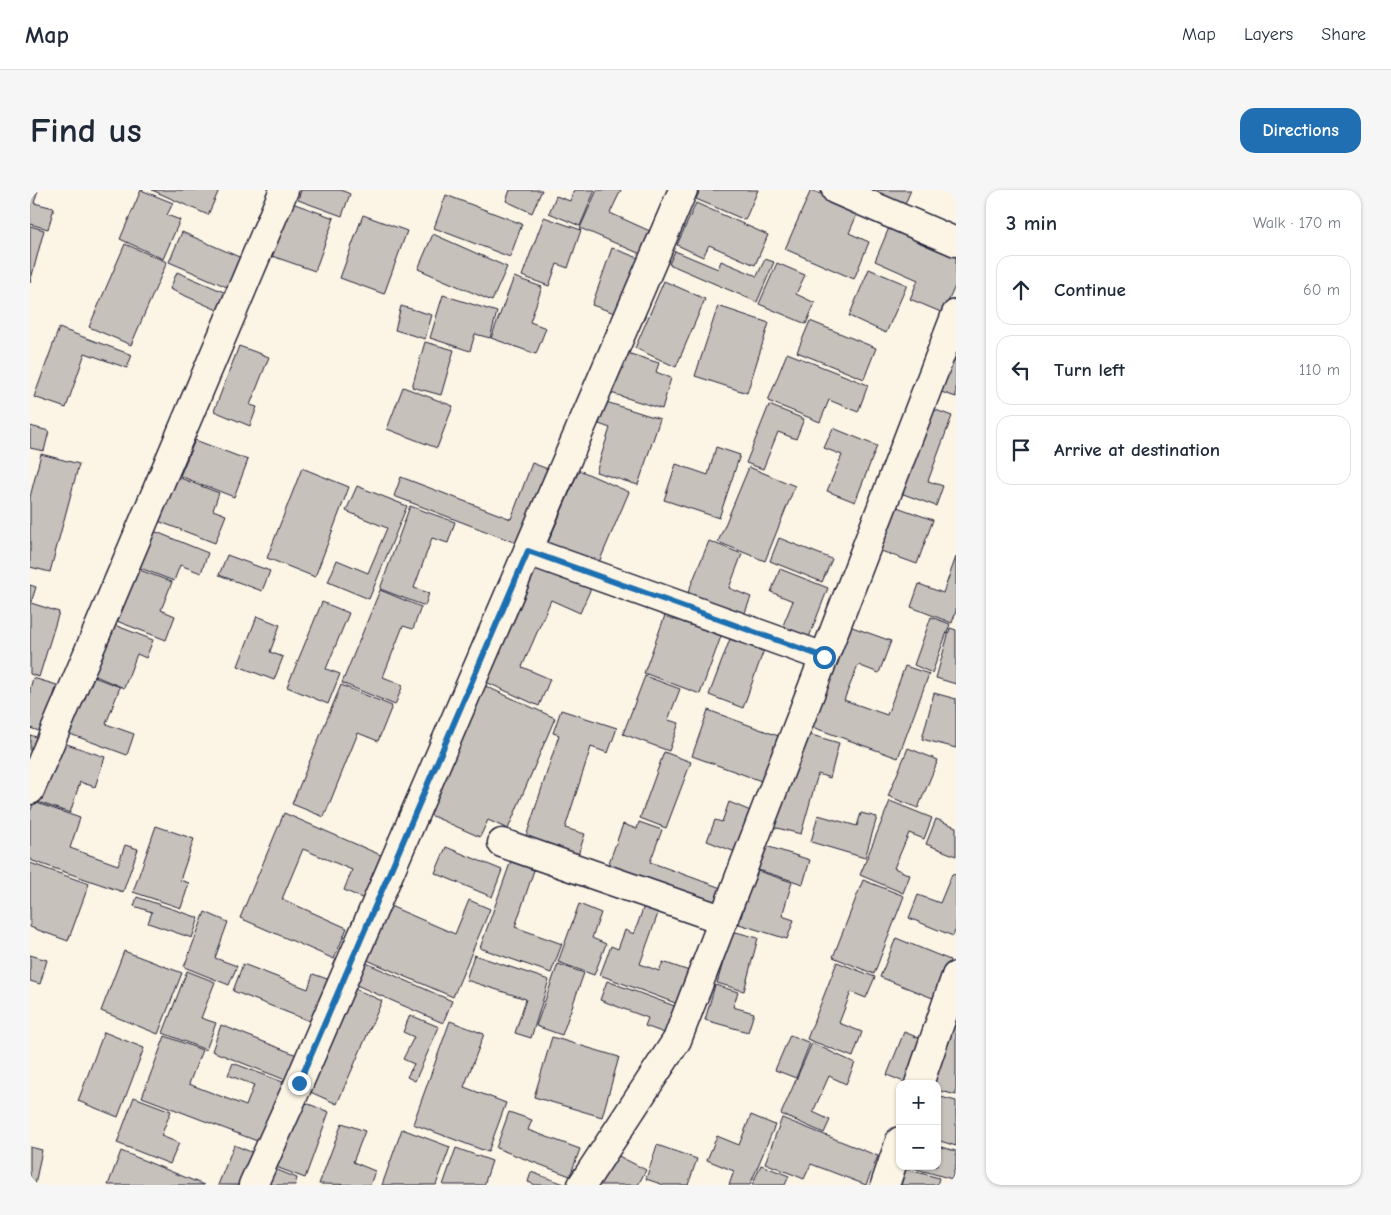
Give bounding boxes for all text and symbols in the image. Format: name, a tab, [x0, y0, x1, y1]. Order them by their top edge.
text: Map	[25, 21, 69, 49]
text: Map	[1182, 24, 1216, 45]
text: Layers	[1244, 24, 1293, 45]
text: Share	[1321, 24, 1366, 45]
button: Directions	[1240, 108, 1361, 153]
text: Find us	[30, 110, 142, 151]
text: 3 min	[1006, 211, 1057, 235]
text: Walk · 170 m	[1253, 214, 1341, 232]
icon: ahead	[1007, 276, 1035, 304]
text: Continue	[1054, 279, 1126, 301]
text: 60 m	[1303, 281, 1340, 299]
icon: left	[1007, 356, 1035, 384]
text: Turn left	[1054, 359, 1125, 381]
text: 110 m	[1299, 361, 1340, 379]
icon: arrive	[1007, 436, 1035, 464]
text: Arrive at destination	[1054, 439, 1220, 461]
route start	[813, 646, 836, 669]
route end	[288, 1072, 311, 1095]
map controls	[896, 1080, 941, 1170]
button: +	[896, 1080, 941, 1125]
button: −	[896, 1125, 941, 1170]

